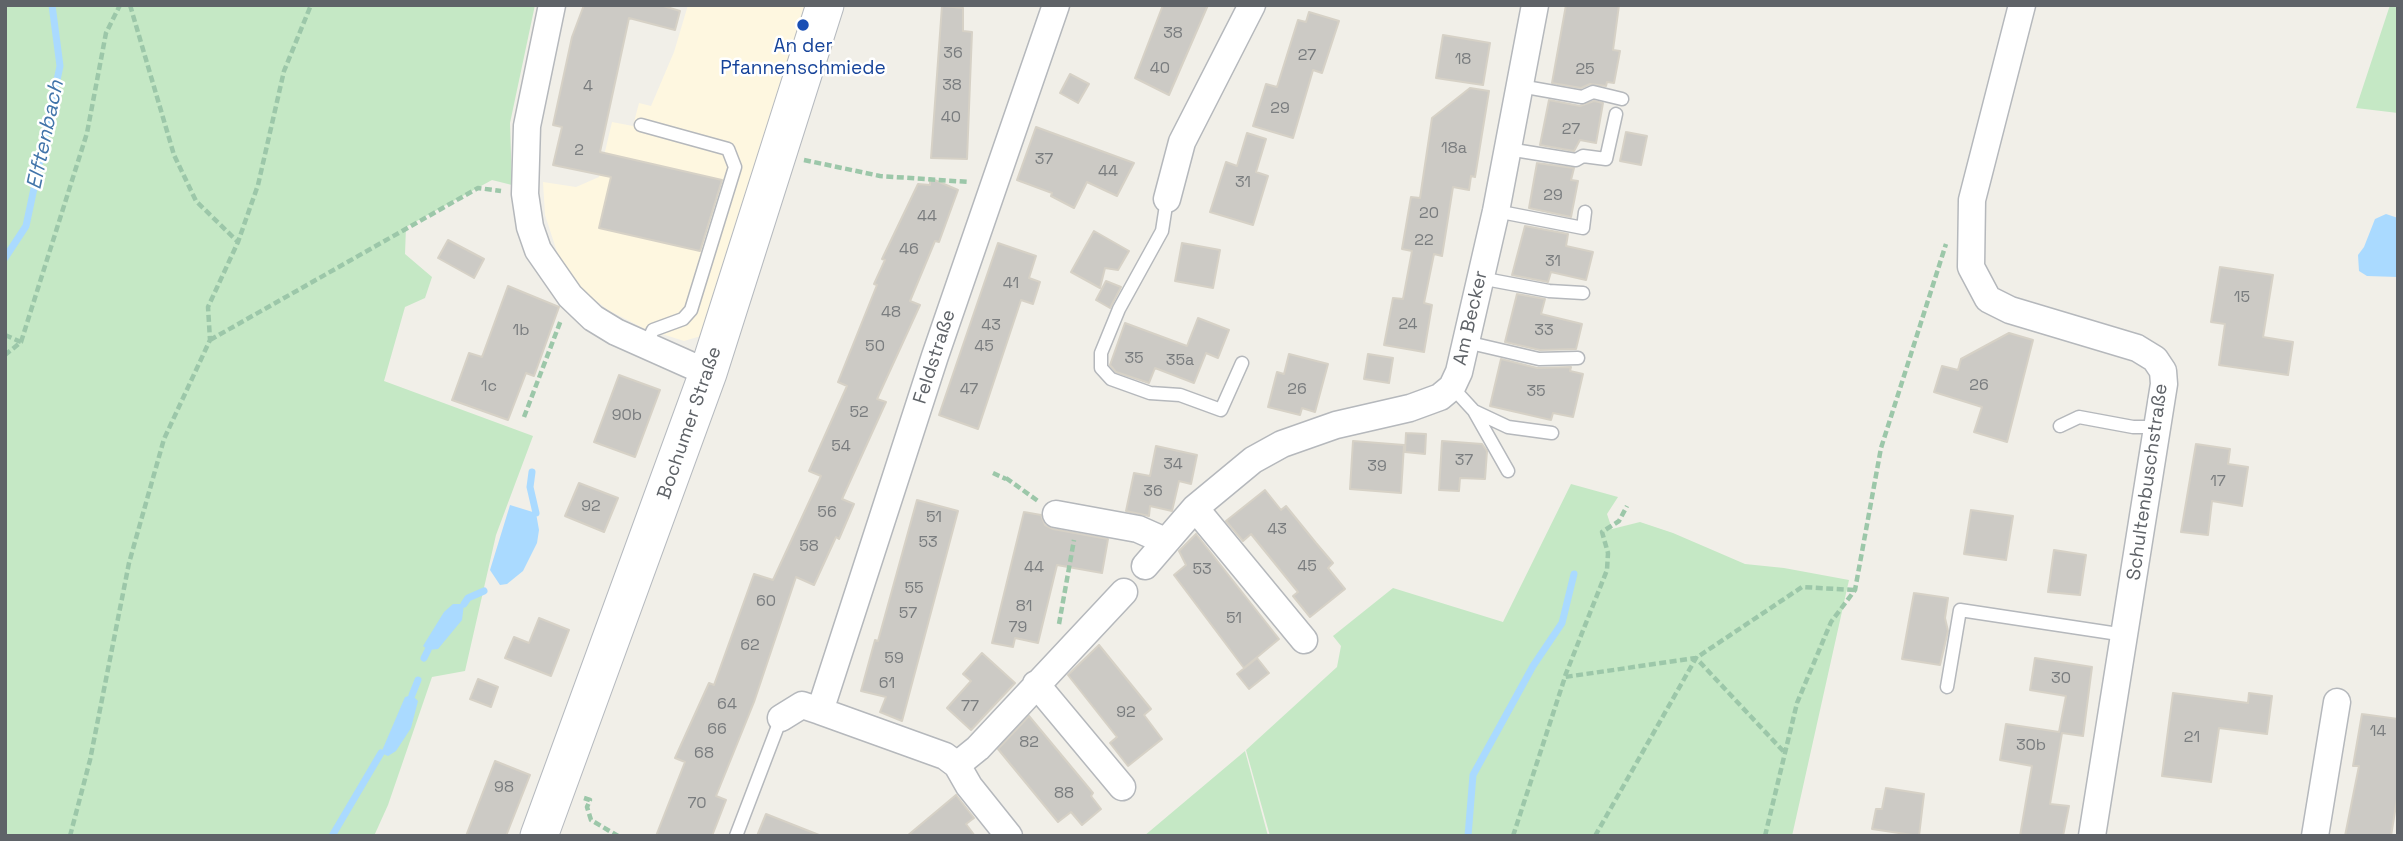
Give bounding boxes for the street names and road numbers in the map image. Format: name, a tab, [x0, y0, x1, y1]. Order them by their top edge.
street label: Am Becker	[1449, 268, 1493, 368]
street label: Feldstraße	[909, 307, 961, 407]
street label: Bochumer Straße	[653, 344, 727, 502]
street label: Schultenbuschstraße	[2123, 382, 2173, 582]

